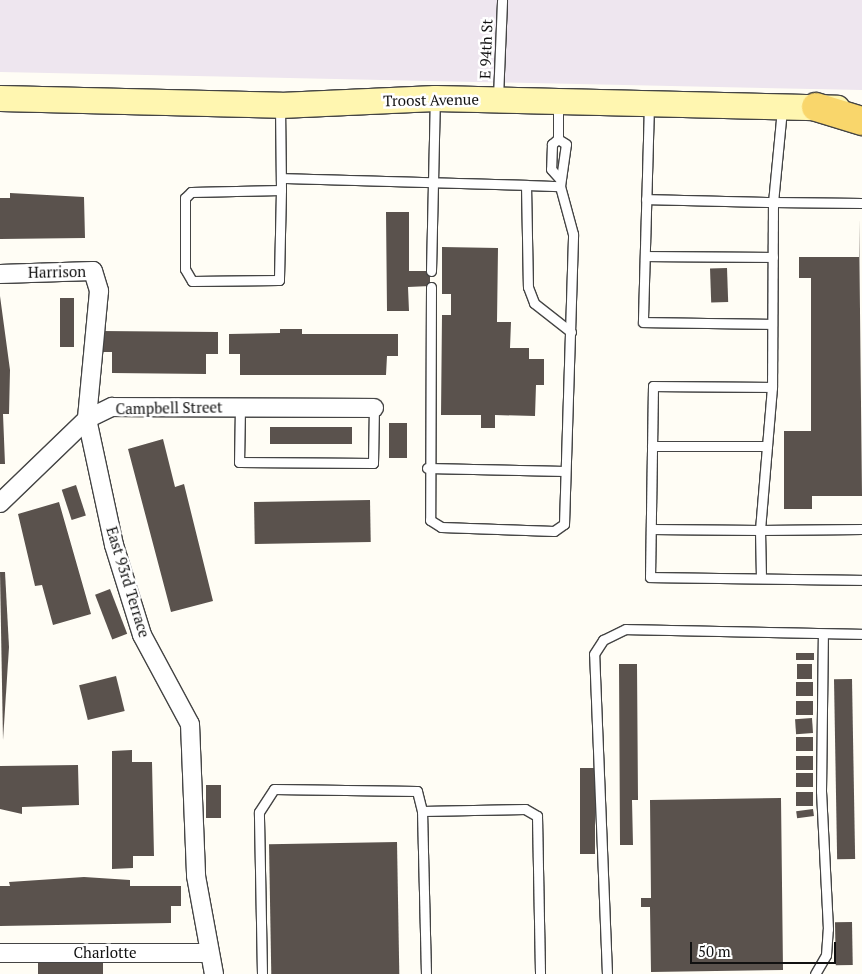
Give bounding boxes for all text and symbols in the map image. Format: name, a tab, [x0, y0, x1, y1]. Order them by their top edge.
street label: E 94th St	[476, 19, 496, 79]
street label: Troost Avenue	[383, 90, 479, 110]
street label: Harrison	[28, 262, 86, 282]
street label: Campbell Street	[115, 398, 223, 418]
street label: East 93rd Terrace	[103, 524, 153, 640]
scale bar	[692, 932, 838, 964]
text: 50 m	[698, 941, 731, 961]
street label: Charlotte	[73, 944, 137, 962]

